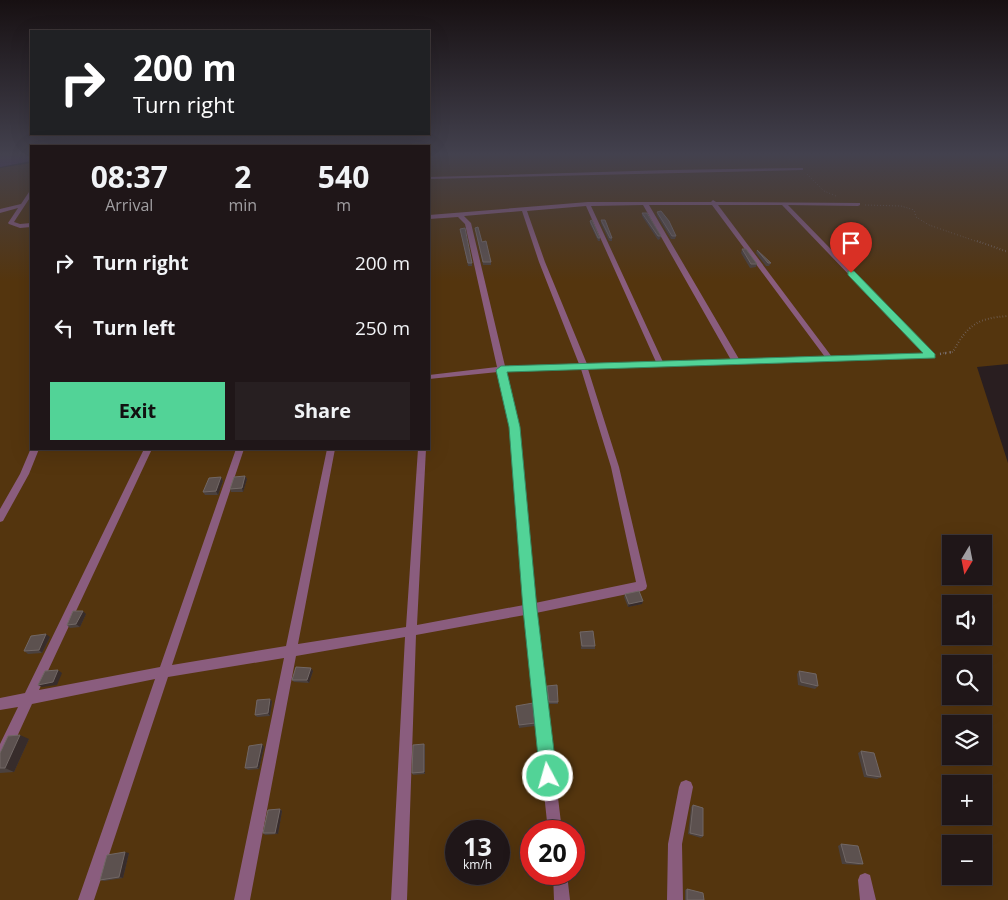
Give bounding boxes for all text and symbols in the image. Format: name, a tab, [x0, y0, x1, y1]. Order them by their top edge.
text: 200 m	[133, 44, 237, 91]
icon: right	[50, 50, 115, 115]
text: Turn right	[133, 89, 235, 119]
text: 08:37	[91, 156, 168, 197]
text: 2	[234, 156, 251, 197]
text: 540	[318, 156, 369, 197]
text: Arrival	[105, 194, 153, 216]
text: min	[229, 194, 257, 216]
text: m	[336, 194, 351, 216]
pin	[830, 222, 872, 273]
icon: arrive	[837, 229, 865, 257]
icon: right	[50, 249, 78, 277]
text: Turn right	[93, 250, 188, 276]
text: 200 m	[355, 250, 410, 276]
icon: left	[50, 314, 78, 342]
text: Turn left	[93, 315, 175, 341]
text: 250 m	[355, 315, 410, 341]
button: Exit	[50, 382, 225, 440]
button: Share	[235, 382, 410, 440]
north arrow	[942, 535, 992, 585]
map controls	[942, 535, 992, 885]
button: sound	[942, 595, 992, 645]
button: search	[942, 655, 992, 705]
button: layers	[942, 715, 992, 765]
position arrow	[521, 749, 573, 801]
button: +	[942, 775, 992, 825]
speed limit sign: 20	[520, 820, 585, 885]
text: 13	[463, 829, 492, 863]
button: −	[942, 835, 992, 885]
text: km/h	[463, 856, 492, 873]

